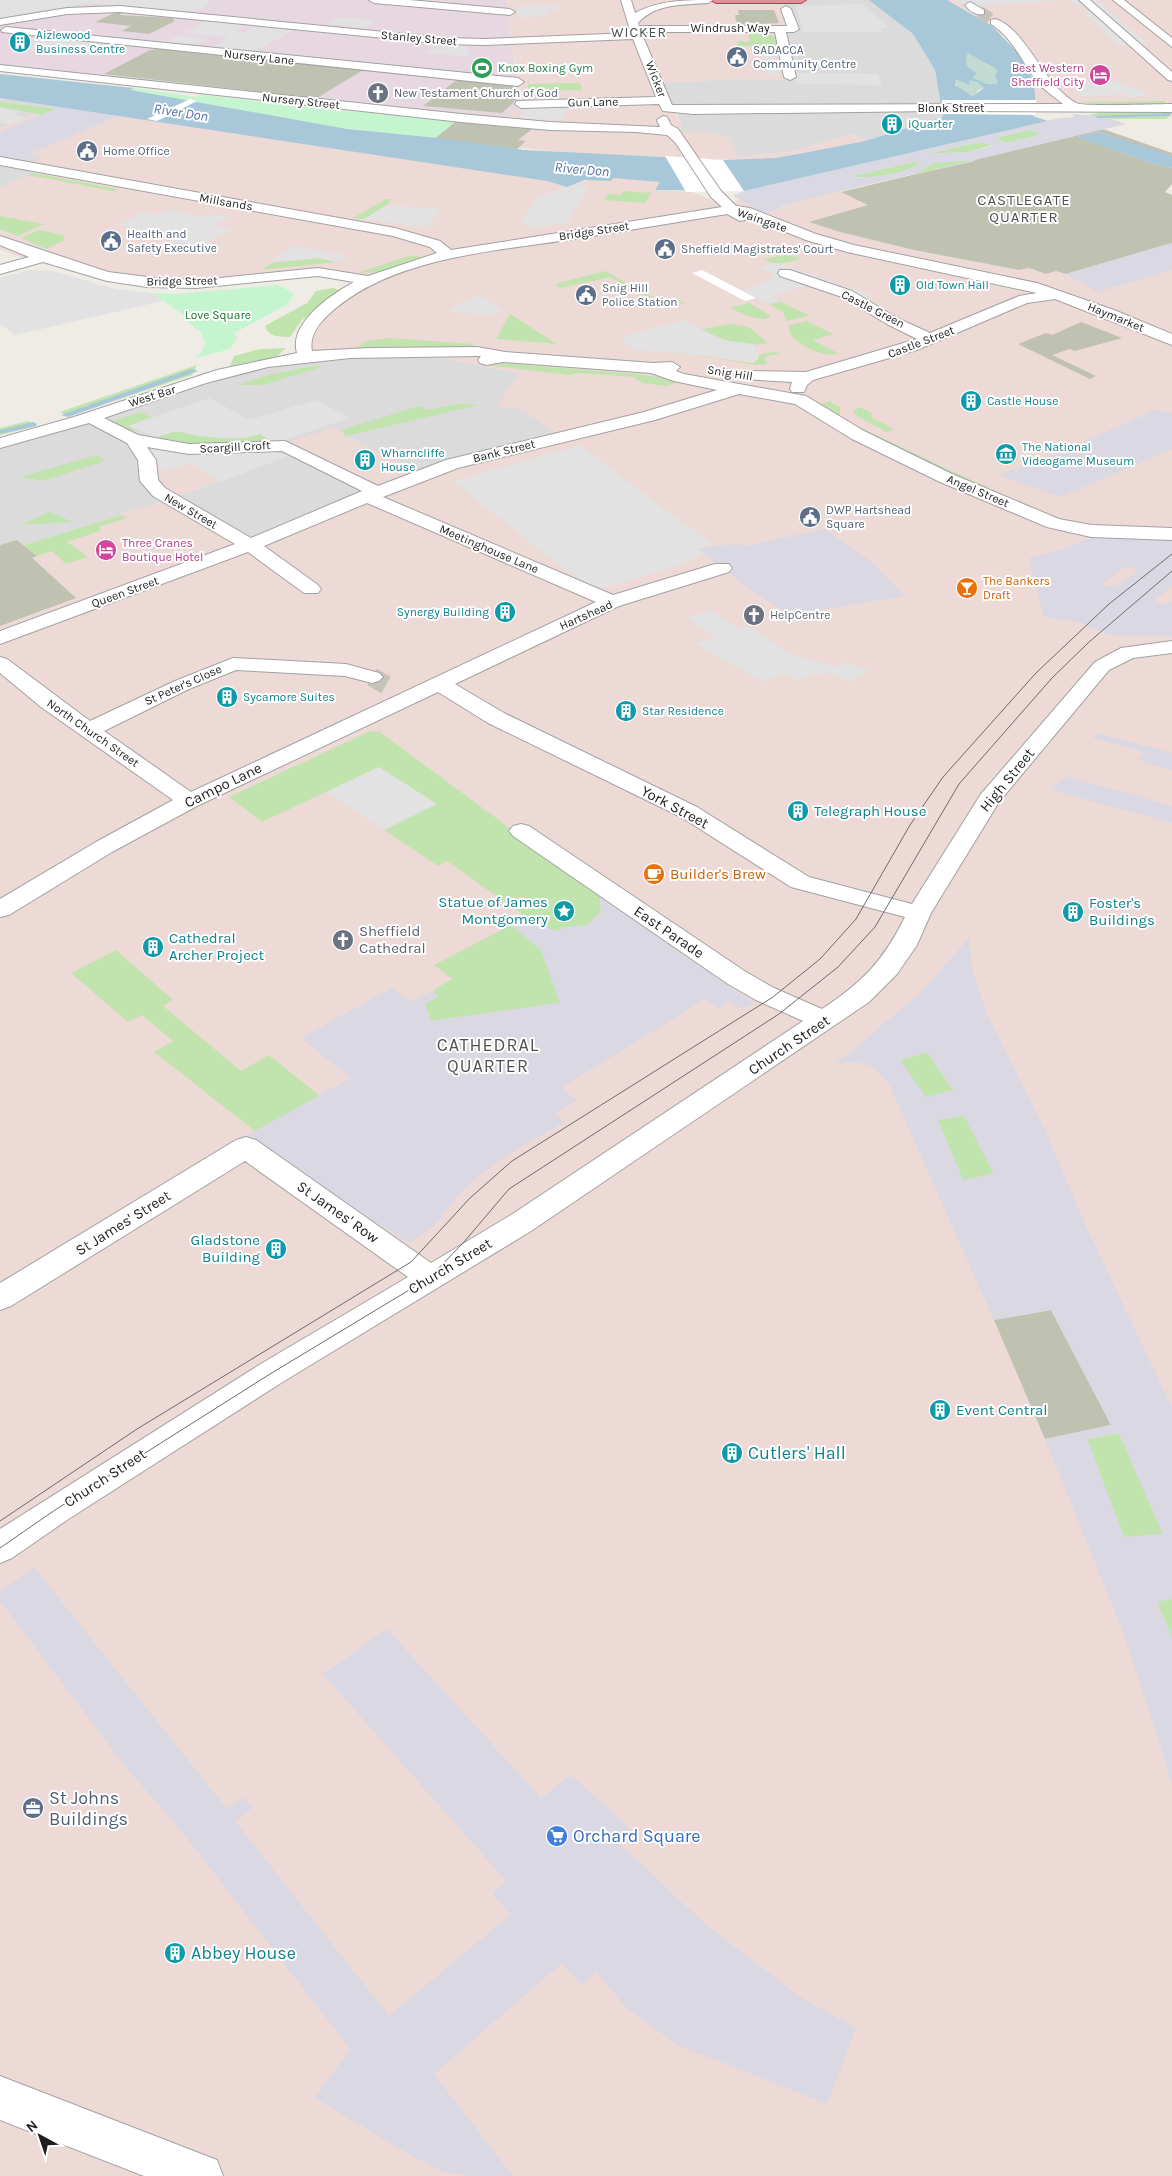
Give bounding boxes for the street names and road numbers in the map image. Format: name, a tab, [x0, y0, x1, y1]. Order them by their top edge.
street label: Windrush Way	[690, 21, 770, 35]
street label: Stanley Street	[380, 28, 458, 48]
street label: Nursery Lane	[223, 46, 295, 68]
street label: Wicker	[643, 59, 670, 100]
street label: Nursery Street	[261, 90, 341, 112]
street label: Gun Lane	[568, 95, 618, 109]
street label: Blonk Street	[917, 101, 985, 115]
street label: Millsands	[198, 190, 254, 214]
street label: Waingate	[735, 205, 789, 235]
street label: Bridge Street	[558, 218, 631, 243]
street label: Bridge Street	[146, 273, 218, 289]
street label: Castle Green	[839, 287, 907, 331]
street label: Haymarket	[1086, 299, 1147, 335]
street label: Castle Street	[886, 323, 957, 361]
street label: Snig Hill	[706, 362, 754, 384]
street label: West Bar	[127, 382, 178, 410]
street label: Bank Street	[471, 436, 537, 466]
street label: Scargill Croft	[199, 438, 271, 456]
street label: Angel Street	[945, 472, 1012, 511]
street label: New Street	[162, 490, 220, 532]
street label: Meetinghouse Lane	[437, 522, 541, 576]
street label: Queen Street	[90, 573, 161, 611]
street label: Hartshead	[557, 597, 615, 633]
street label: St Peter's Close	[142, 662, 224, 708]
street label: North Church Street	[44, 696, 142, 770]
street label: High Street	[976, 744, 1038, 815]
street label: Campo Lane	[181, 758, 265, 812]
street label: York Street	[638, 782, 712, 833]
street label: East Parade	[631, 902, 707, 962]
street label: Church Street	[745, 1011, 833, 1079]
street label: St James' Row	[293, 1177, 383, 1247]
street label: St James' Street	[72, 1186, 174, 1260]
street label: Church Street	[405, 1234, 495, 1298]
street label: Church Street	[61, 1445, 150, 1511]

